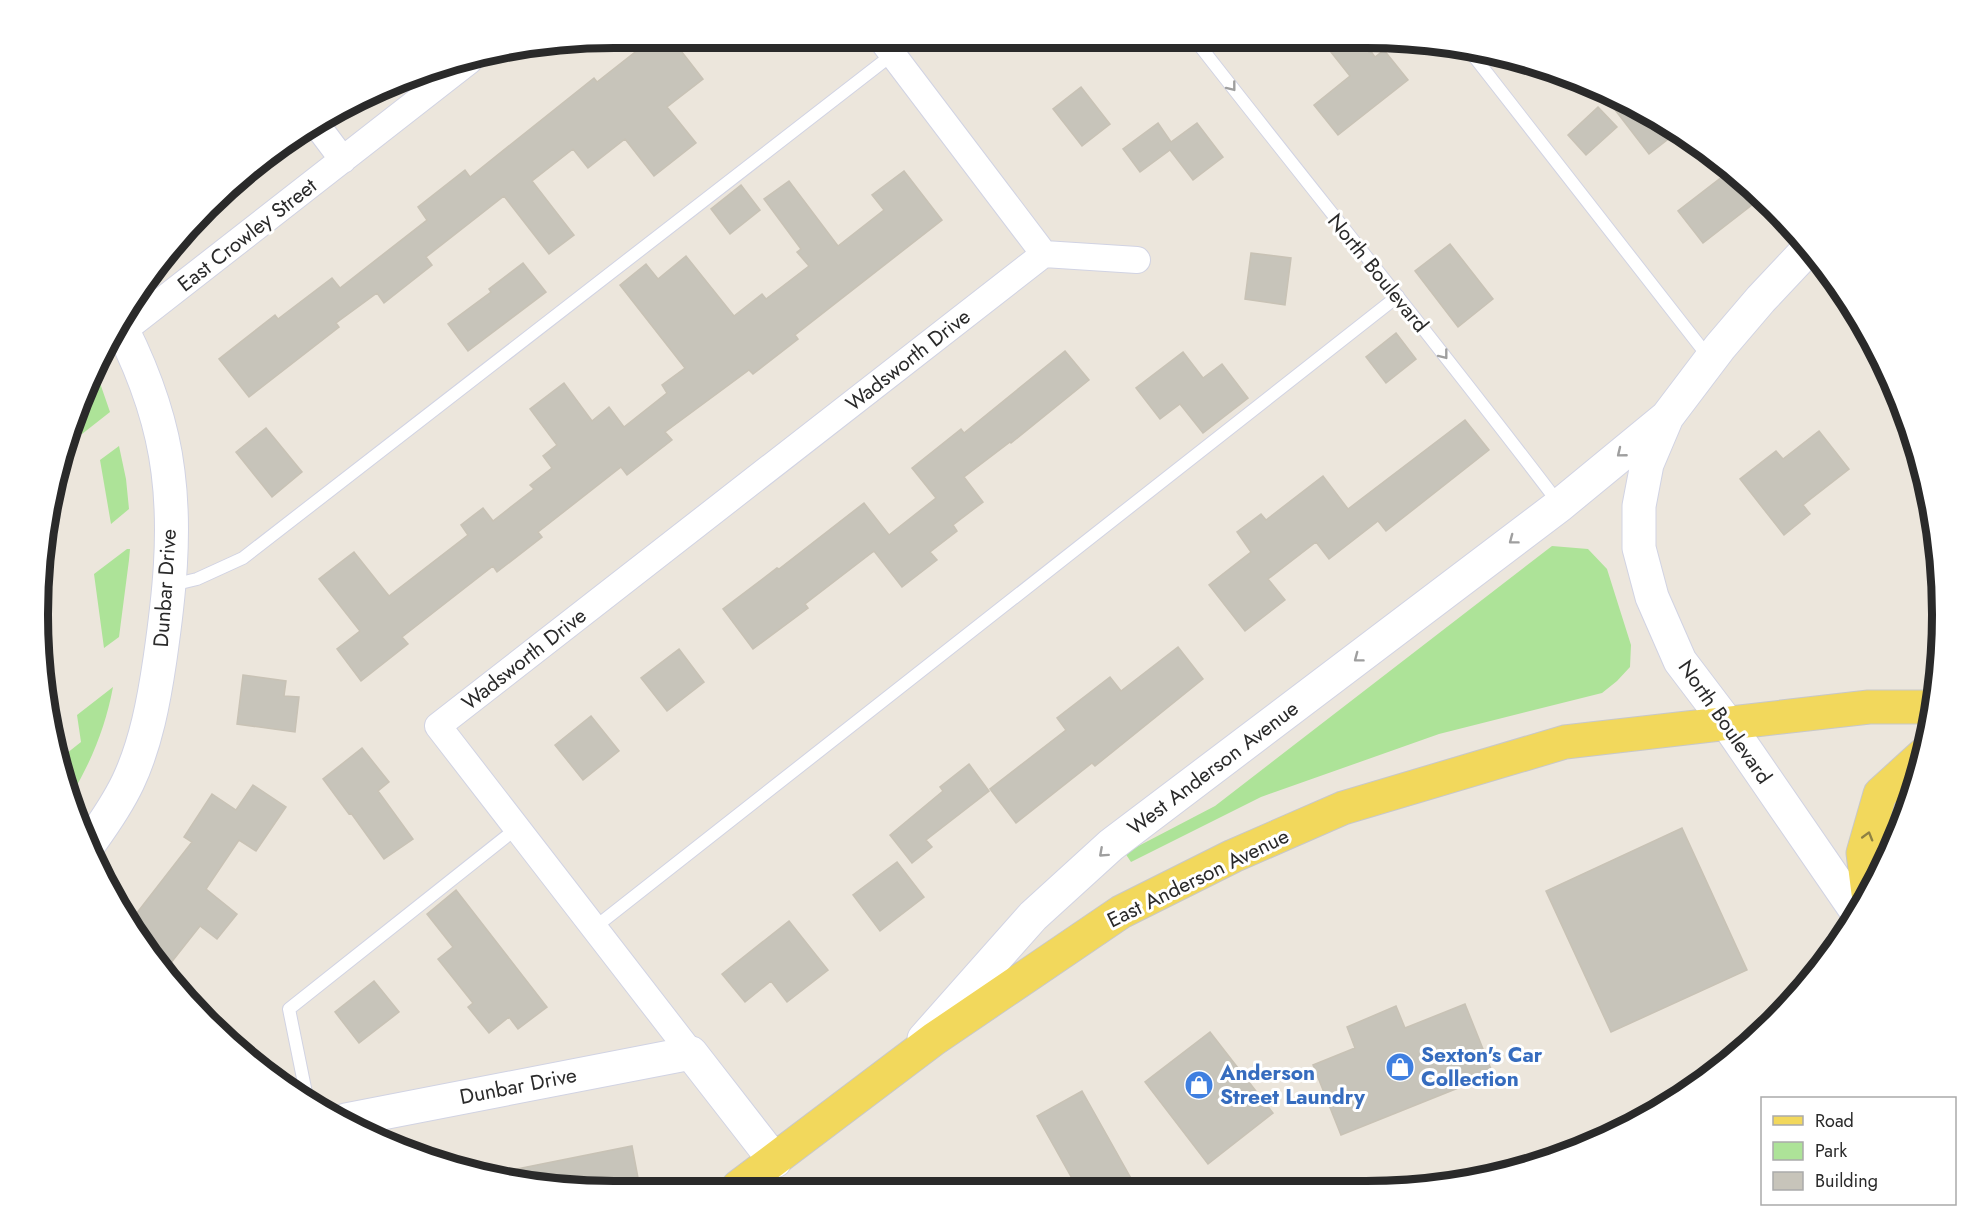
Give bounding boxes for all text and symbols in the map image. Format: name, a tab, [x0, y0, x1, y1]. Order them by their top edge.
one-way arrow	[1224, 80, 1235, 91]
street label: East Crowley Street	[171, 171, 323, 299]
street label: North Boulevard	[1321, 207, 1435, 339]
street label: Wadsworth Drive	[839, 302, 977, 418]
one-way arrow	[1436, 349, 1447, 360]
one-way arrow	[1617, 446, 1628, 457]
street label: Dunbar Drive	[146, 528, 184, 648]
one-way arrow	[1509, 533, 1520, 544]
street label: Wadsworth Drive	[455, 601, 593, 717]
one-way arrow	[1353, 651, 1364, 662]
street label: North Boulevard	[1671, 654, 1779, 790]
street label: West Anderson Avenue	[1121, 694, 1305, 842]
street label: East Anderson Avenue	[1102, 821, 1294, 935]
one-way arrow	[1861, 831, 1873, 842]
one-way arrow	[1099, 846, 1110, 857]
place label: Sexton's Car Collection	[1421, 1040, 1543, 1094]
shop icon: Sexton's Car Collection	[1384, 1051, 1416, 1083]
place label: Anderson Street Laundry	[1219, 1058, 1366, 1112]
street label: Dunbar Drive	[457, 1060, 579, 1112]
shop icon: Anderson Street Laundry	[1183, 1069, 1215, 1101]
legend	[1761, 1097, 1956, 1205]
text: Road	[1815, 1108, 1854, 1134]
text: Park	[1815, 1138, 1847, 1164]
text: Building	[1815, 1168, 1878, 1194]

